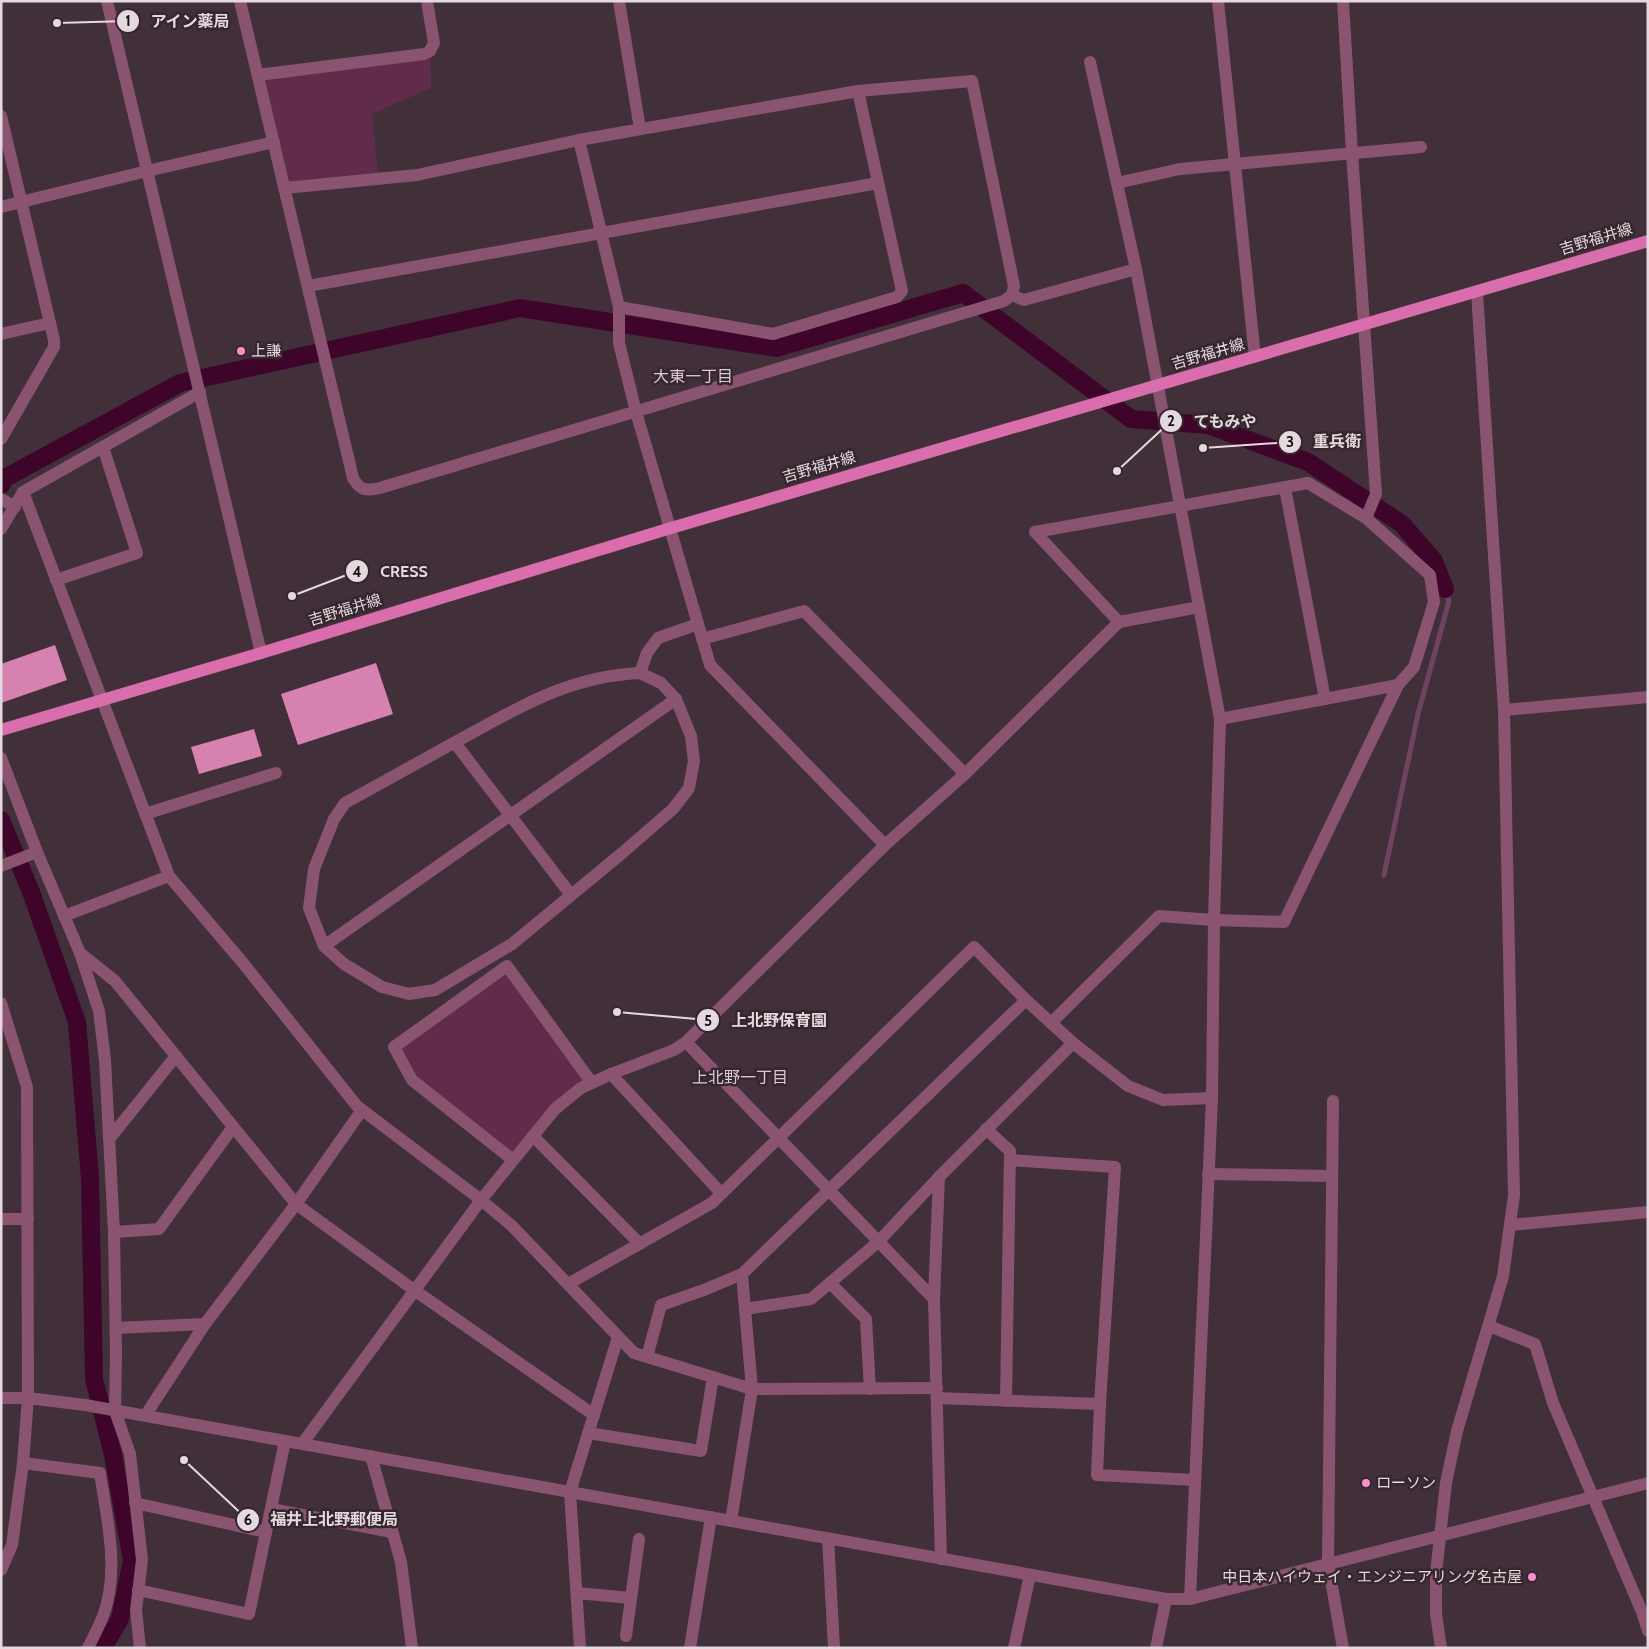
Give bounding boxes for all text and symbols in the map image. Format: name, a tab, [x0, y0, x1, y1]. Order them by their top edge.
callout: アイン薬局	[115, 5, 240, 36]
text: 1	[125, 12, 131, 30]
text: アイン薬局	[150, 12, 230, 31]
street label: 吉野福井線	[1557, 219, 1635, 259]
street label: 吉野福井線	[1169, 335, 1247, 373]
place label: 上謙	[251, 342, 281, 360]
marker: 上謙	[235, 345, 247, 357]
district label: 大東一丁目	[653, 367, 733, 386]
callout: てもみや	[1158, 406, 1267, 437]
text: 2	[1167, 412, 1175, 430]
text: てもみや	[1193, 412, 1257, 431]
callout: 重兵衛	[1278, 426, 1371, 457]
text: 重兵衛	[1313, 432, 1361, 451]
text: 3	[1286, 433, 1294, 451]
street label: 吉野福井線	[780, 448, 858, 486]
callout: CRESS	[345, 556, 437, 587]
text: CRESS	[380, 562, 428, 581]
text: 4	[352, 563, 362, 581]
street label: 吉野福井線	[306, 590, 384, 630]
callout: 上北野保育園	[696, 1005, 837, 1036]
text: 上北野保育園	[731, 1011, 827, 1030]
text: 5	[704, 1012, 712, 1030]
district label: 上北野一丁目	[692, 1068, 788, 1087]
place label: ローソン	[1376, 1474, 1436, 1492]
marker: ローソン	[1360, 1477, 1372, 1489]
callout: 福井上北野郵便局	[235, 1504, 408, 1535]
text: 福井上北野郵便局	[270, 1510, 398, 1529]
text: 6	[244, 1511, 252, 1529]
place label: 中日本ハイウェイ・エンジニアリング名古屋	[1222, 1568, 1522, 1586]
marker: 中日本ハイウェイ・エンジニアリング名古屋	[1526, 1571, 1538, 1583]

